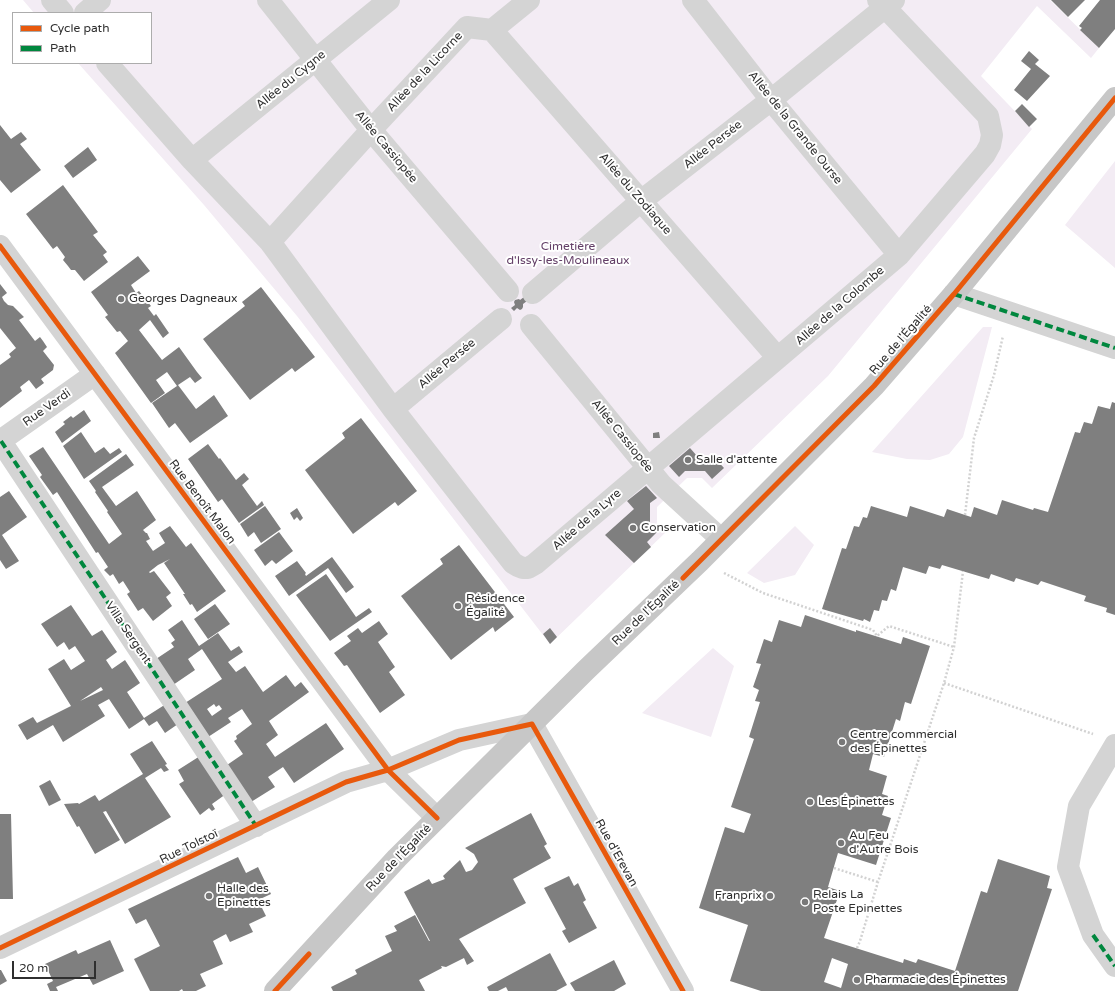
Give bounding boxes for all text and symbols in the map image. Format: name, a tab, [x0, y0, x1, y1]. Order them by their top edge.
legend	[12, 12, 152, 64]
text: Cycle path	[50, 21, 109, 35]
street label: Allée de la Licorne	[384, 29, 466, 115]
text: Path	[50, 41, 76, 55]
street label: Allée du Cygne	[253, 48, 329, 112]
street label: Allée de la Grande Ourse	[745, 69, 845, 187]
street label: Allée Cassiopée	[352, 108, 420, 186]
street label: Allée Persée	[681, 118, 745, 172]
street label: Allée du Zodiaque	[596, 150, 674, 238]
park label: Cimetière d'Issy-les-Moulineaux	[506, 240, 630, 268]
street label: Allée de la Colombe	[793, 263, 887, 349]
place label: Georges Dagneaux	[129, 292, 237, 306]
marker: Georges Dagneaux	[116, 294, 126, 304]
street label: Rue de l'Égalité	[867, 302, 935, 378]
street label: Allée Persée	[415, 336, 479, 392]
street label: Rue Verdi	[20, 386, 74, 430]
street label: Allée Cassiopée	[588, 397, 656, 475]
place label: Salle d'attente	[696, 453, 777, 467]
marker: Salle d'attente	[683, 455, 693, 465]
street label: Rue Benoît Malon	[166, 457, 238, 547]
street label: Allée de la Lyre	[550, 486, 624, 554]
place label: Conservation	[641, 521, 716, 535]
marker: Conservation	[628, 523, 638, 533]
street label: Rue de l'Égalité	[609, 577, 683, 649]
place label: Résidence Égalité	[466, 592, 525, 620]
street label: Villa Sergent	[102, 599, 154, 667]
marker: Résidence Égalité	[453, 601, 463, 611]
place label: Centre commercial des Épinettes	[850, 728, 957, 756]
marker: Centre commercial des Épinettes	[837, 737, 847, 747]
place label: Les Épinettes	[818, 795, 894, 809]
marker: Les Épinettes	[805, 797, 815, 807]
street label: Rue d'Erevan	[592, 817, 640, 889]
street label: Rue de l'Égalité	[363, 821, 435, 895]
street label: Rue Tolstoï	[157, 827, 221, 867]
place label: Au Feu d'Autre Bois	[849, 829, 919, 857]
marker: Au Feu d'Autre Bois	[836, 838, 846, 848]
place label: Halle des Epinettes	[217, 882, 271, 910]
place label: Relais La Poste Epinettes	[813, 888, 902, 916]
place label: Franprix	[715, 889, 762, 903]
marker: Halle des Epinettes	[204, 891, 214, 901]
marker: Franprix	[765, 891, 775, 901]
marker: Relais La Poste Epinettes	[800, 897, 810, 907]
scale bar	[14, 953, 98, 979]
text: 20 m	[19, 961, 48, 975]
place label: Pharmacie des Épinettes	[865, 973, 1006, 987]
marker: Pharmacie des Épinettes	[852, 975, 862, 985]

